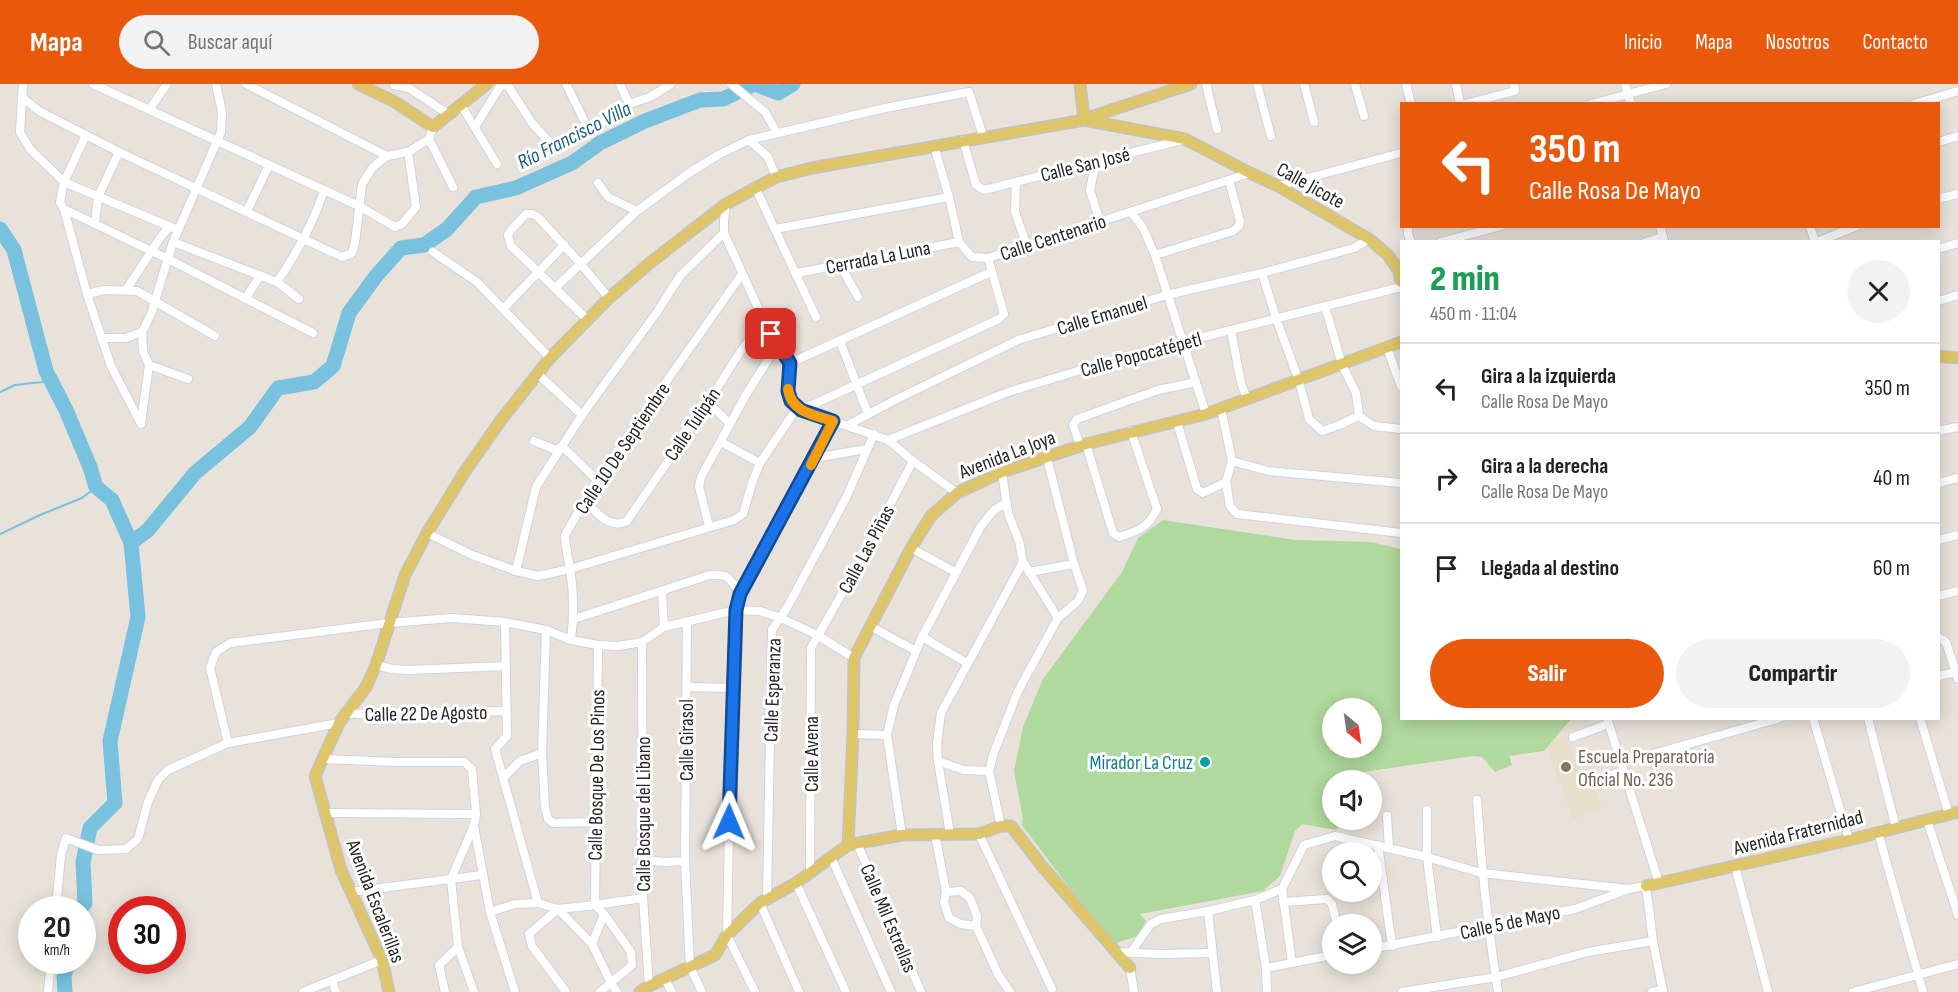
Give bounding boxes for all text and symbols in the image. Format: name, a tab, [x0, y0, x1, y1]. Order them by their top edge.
search box	[119, 15, 539, 69]
text: Mapa	[30, 26, 83, 59]
icon: search	[140, 26, 173, 59]
text: Buscar aquí	[188, 29, 272, 56]
text: Inicio	[1624, 30, 1662, 55]
text: Mapa	[1695, 30, 1733, 55]
text: Nosotros	[1766, 30, 1830, 55]
text: Contacto	[1863, 30, 1928, 55]
water label: Río Francisco Villa	[513, 96, 636, 175]
text: 350 m	[1529, 124, 1621, 175]
icon: left	[1430, 126, 1508, 204]
street label: Calle San José	[1038, 142, 1132, 188]
street label: Calle Jicote	[1272, 158, 1349, 214]
text: Calle Rosa De Mayo	[1529, 175, 1701, 207]
street label: Calle Centenario	[997, 210, 1109, 266]
street label: Cerrada La Luna	[824, 236, 932, 280]
text: 2 min	[1430, 258, 1500, 301]
button: close	[1847, 260, 1910, 323]
street label: Calle Emanuel	[1054, 291, 1150, 341]
text: 450 m · 11:04	[1430, 302, 1517, 326]
pin	[745, 308, 796, 359]
icon: arrive	[754, 317, 787, 350]
street label: Calle Popocatépetl	[1078, 327, 1205, 383]
text: Gira a la izquierda	[1481, 363, 1616, 390]
icon: left	[1430, 372, 1463, 405]
text: 350 m	[1865, 375, 1910, 402]
street label: Calle 10 De Septiembre	[570, 378, 676, 519]
street label: Calle Tulipán	[660, 383, 726, 466]
text: Calle Rosa De Mayo	[1481, 390, 1608, 414]
street label: Avenida La Joya	[955, 426, 1059, 485]
text: Gira a la derecha	[1481, 453, 1608, 480]
icon: right	[1430, 462, 1463, 495]
text: 40 m	[1873, 465, 1910, 492]
text: Calle Rosa De Mayo	[1481, 480, 1608, 504]
street label: Calle Las Piñas	[834, 501, 900, 598]
icon: arrive	[1430, 552, 1463, 585]
text: Llegada al destino	[1481, 555, 1619, 582]
text: 60 m	[1873, 555, 1910, 582]
street label: Calle Esperanza	[759, 638, 787, 742]
button: Salir	[1430, 639, 1664, 708]
button: Compartir	[1676, 639, 1910, 708]
street label: Calle Bosque De Los Pinos	[584, 689, 610, 861]
north arrow	[1322, 698, 1382, 758]
map controls	[1322, 698, 1382, 974]
street label: Calle Girasol	[675, 699, 699, 781]
street label: Calle 22 De Agosto	[364, 701, 488, 727]
street label: Calle Avena	[800, 716, 824, 792]
street label: Calle Bosque del Libano	[632, 736, 656, 892]
place label: Escuela Preparatoria Oficial No. 236	[1578, 745, 1715, 792]
place label: Mirador La Cruz	[1090, 751, 1193, 775]
marker: Mirador La Cruz	[1198, 755, 1212, 769]
marker: Escuela Preparatoria Oficial No. 236	[1559, 760, 1573, 774]
button: sound	[1322, 770, 1382, 830]
position arrow	[697, 790, 761, 854]
street label: Avenida Fraternidad	[1730, 805, 1865, 861]
street label: Avenida Escalerillas	[340, 836, 410, 966]
button: search	[1322, 842, 1382, 902]
street label: Calle Mil Estrellas	[854, 861, 922, 976]
speed limit sign: 30	[108, 896, 186, 974]
street label: Calle 5 de Mayo	[1458, 901, 1562, 945]
text: 20	[43, 910, 71, 946]
button: layers	[1322, 914, 1382, 974]
text: km/h	[44, 941, 70, 960]

